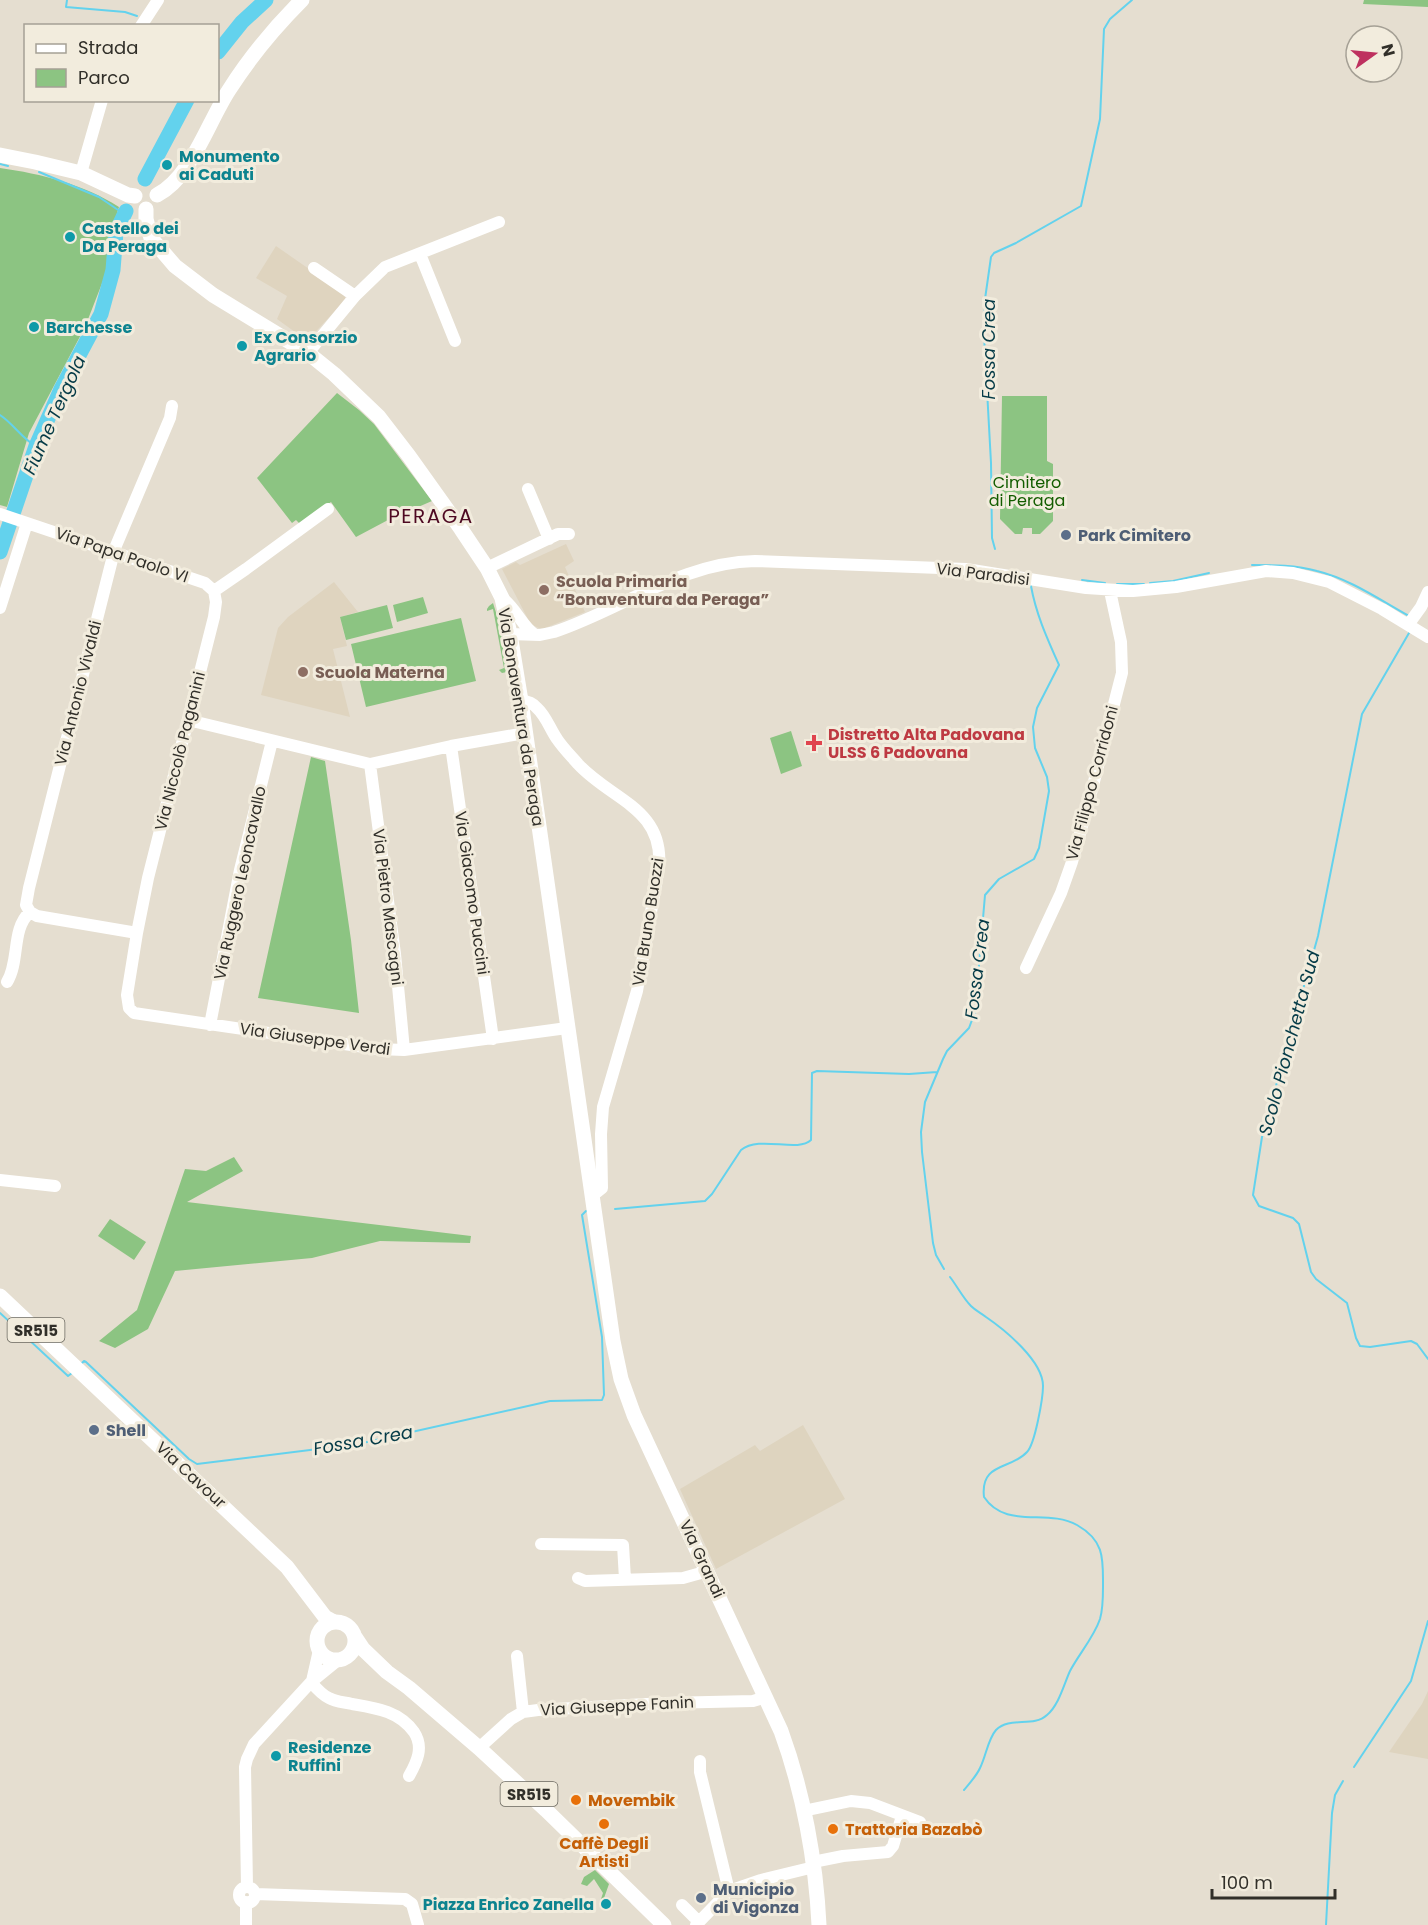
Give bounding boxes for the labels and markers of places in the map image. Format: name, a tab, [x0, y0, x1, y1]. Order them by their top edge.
place label: Monumento ai Caduti	[179, 145, 280, 186]
marker: Monumento ai Caduti	[160, 158, 174, 172]
place label: Castello dei Da Peraga	[82, 217, 179, 258]
marker: Castello dei Da Peraga	[63, 230, 77, 244]
place label: Barchesse	[46, 316, 132, 339]
marker: Barchesse	[27, 320, 41, 334]
place label: Ex Consorzio Agrario	[254, 326, 357, 367]
marker: Ex Consorzio Agrario	[235, 339, 249, 353]
place label: Park Cimitero	[1078, 524, 1191, 547]
marker: Park Cimitero	[1059, 528, 1073, 542]
place label: Scuola Primaria “Bonaventura da Peraga”	[556, 570, 769, 611]
marker: Scuola Primaria “Bonaventura da Peraga”	[537, 583, 551, 597]
place label: Scuola Materna	[315, 661, 445, 684]
marker: Scuola Materna	[296, 665, 310, 679]
place label: Distretto Alta Padovana ULSS 6 Padovana	[828, 723, 1025, 764]
marker: Distretto Alta Padovana ULSS 6 Padovana	[805, 734, 823, 752]
place label: Shell	[106, 1419, 146, 1442]
marker: Shell	[87, 1423, 101, 1437]
place label: Residenze Ruffini	[288, 1736, 371, 1777]
marker: Residenze Ruffini	[269, 1749, 283, 1763]
place label: Movembik	[588, 1789, 675, 1812]
marker: Movembik	[569, 1793, 583, 1807]
marker: Caffè Degli Artisti	[597, 1817, 611, 1831]
place label: Trattoria Bazabò	[845, 1818, 982, 1841]
marker: Trattoria Bazabò	[826, 1822, 840, 1836]
place label: Caffè Degli Artisti	[559, 1832, 649, 1873]
place label: Municipio di Vigonza	[713, 1878, 799, 1919]
marker: Municipio di Vigonza	[694, 1891, 708, 1905]
place label: Piazza Enrico Zanella	[423, 1893, 594, 1916]
marker: Piazza Enrico Zanella	[599, 1897, 613, 1911]

